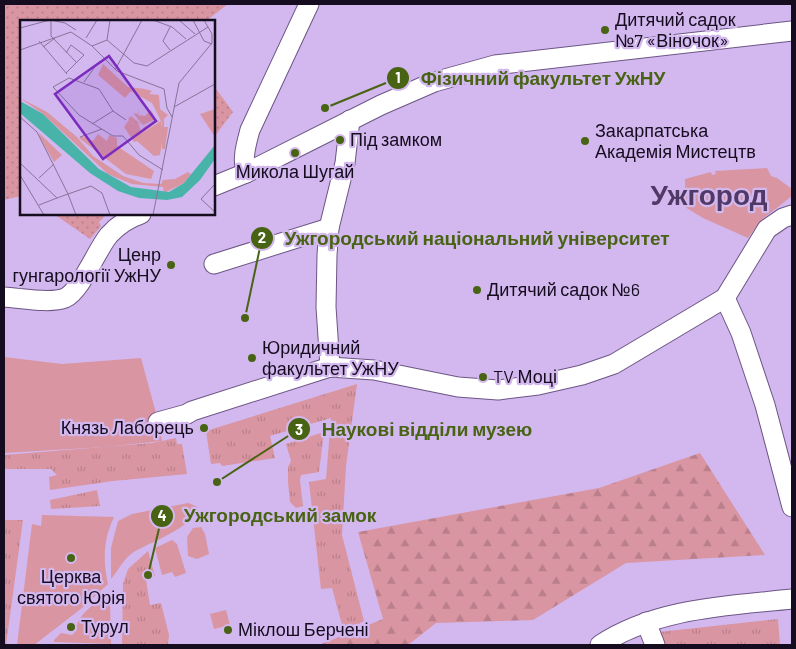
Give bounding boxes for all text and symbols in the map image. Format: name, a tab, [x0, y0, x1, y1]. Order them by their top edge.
place label: Дитячий садок №7 «Віночок»	[615, 8, 736, 51]
inset map	[20, 20, 215, 215]
marker: Дитячий садок №7 «Віночок»	[599, 24, 611, 36]
callout: Фізичний факультет УжНУ	[386, 61, 675, 95]
text: Фізичний факультет УжНУ	[421, 66, 666, 89]
text: 1	[395, 68, 401, 86]
place label: Закарпатська Академія Мистецтв	[595, 119, 756, 162]
place label: Під замком	[350, 128, 442, 150]
marker: Під замком	[334, 134, 346, 146]
marker: Закарпатська Академія Мистецтв	[579, 135, 591, 147]
marker: Микола Шугай	[289, 147, 301, 159]
place label: Микола Шугай	[236, 160, 354, 182]
district label: Ужгород	[651, 177, 768, 211]
callout: Ужгородський національний університет	[250, 221, 680, 255]
text: Ужгородський національний університет	[284, 226, 670, 249]
text: 2	[258, 228, 266, 246]
place label: Ценр гунгарології УжНУ	[12, 243, 162, 286]
marker: Ценр гунгарології УжНУ	[165, 259, 177, 271]
place label: Дитячий садок №6	[487, 278, 640, 300]
marker: Дитячий садок №6	[471, 284, 483, 296]
place label: Юридичний факультет УжНУ	[262, 336, 399, 379]
marker: Юридичний факультет УжНУ	[246, 352, 258, 364]
place label: TV Моці	[493, 365, 557, 387]
marker: TV Моці	[477, 371, 489, 383]
callout: Наукові відділи музею	[286, 412, 542, 446]
place label: Князь Лаборець	[61, 416, 194, 438]
text: Наукові відділи музею	[322, 417, 532, 440]
text: 3	[295, 420, 303, 438]
marker: Князь Лаборець	[198, 422, 210, 434]
callout: Ужгородський замок	[149, 499, 387, 533]
text: Ужгородський замок	[184, 503, 377, 526]
text: 4	[157, 506, 167, 524]
marker: Церква святого Юрія	[65, 552, 77, 564]
place label: Церква святого Юрія	[17, 565, 125, 608]
place label: Турул	[81, 615, 129, 637]
place label: Міклош Берчені	[238, 618, 369, 640]
marker: Турул	[65, 621, 77, 633]
marker: Міклош Берчені	[222, 624, 234, 636]

